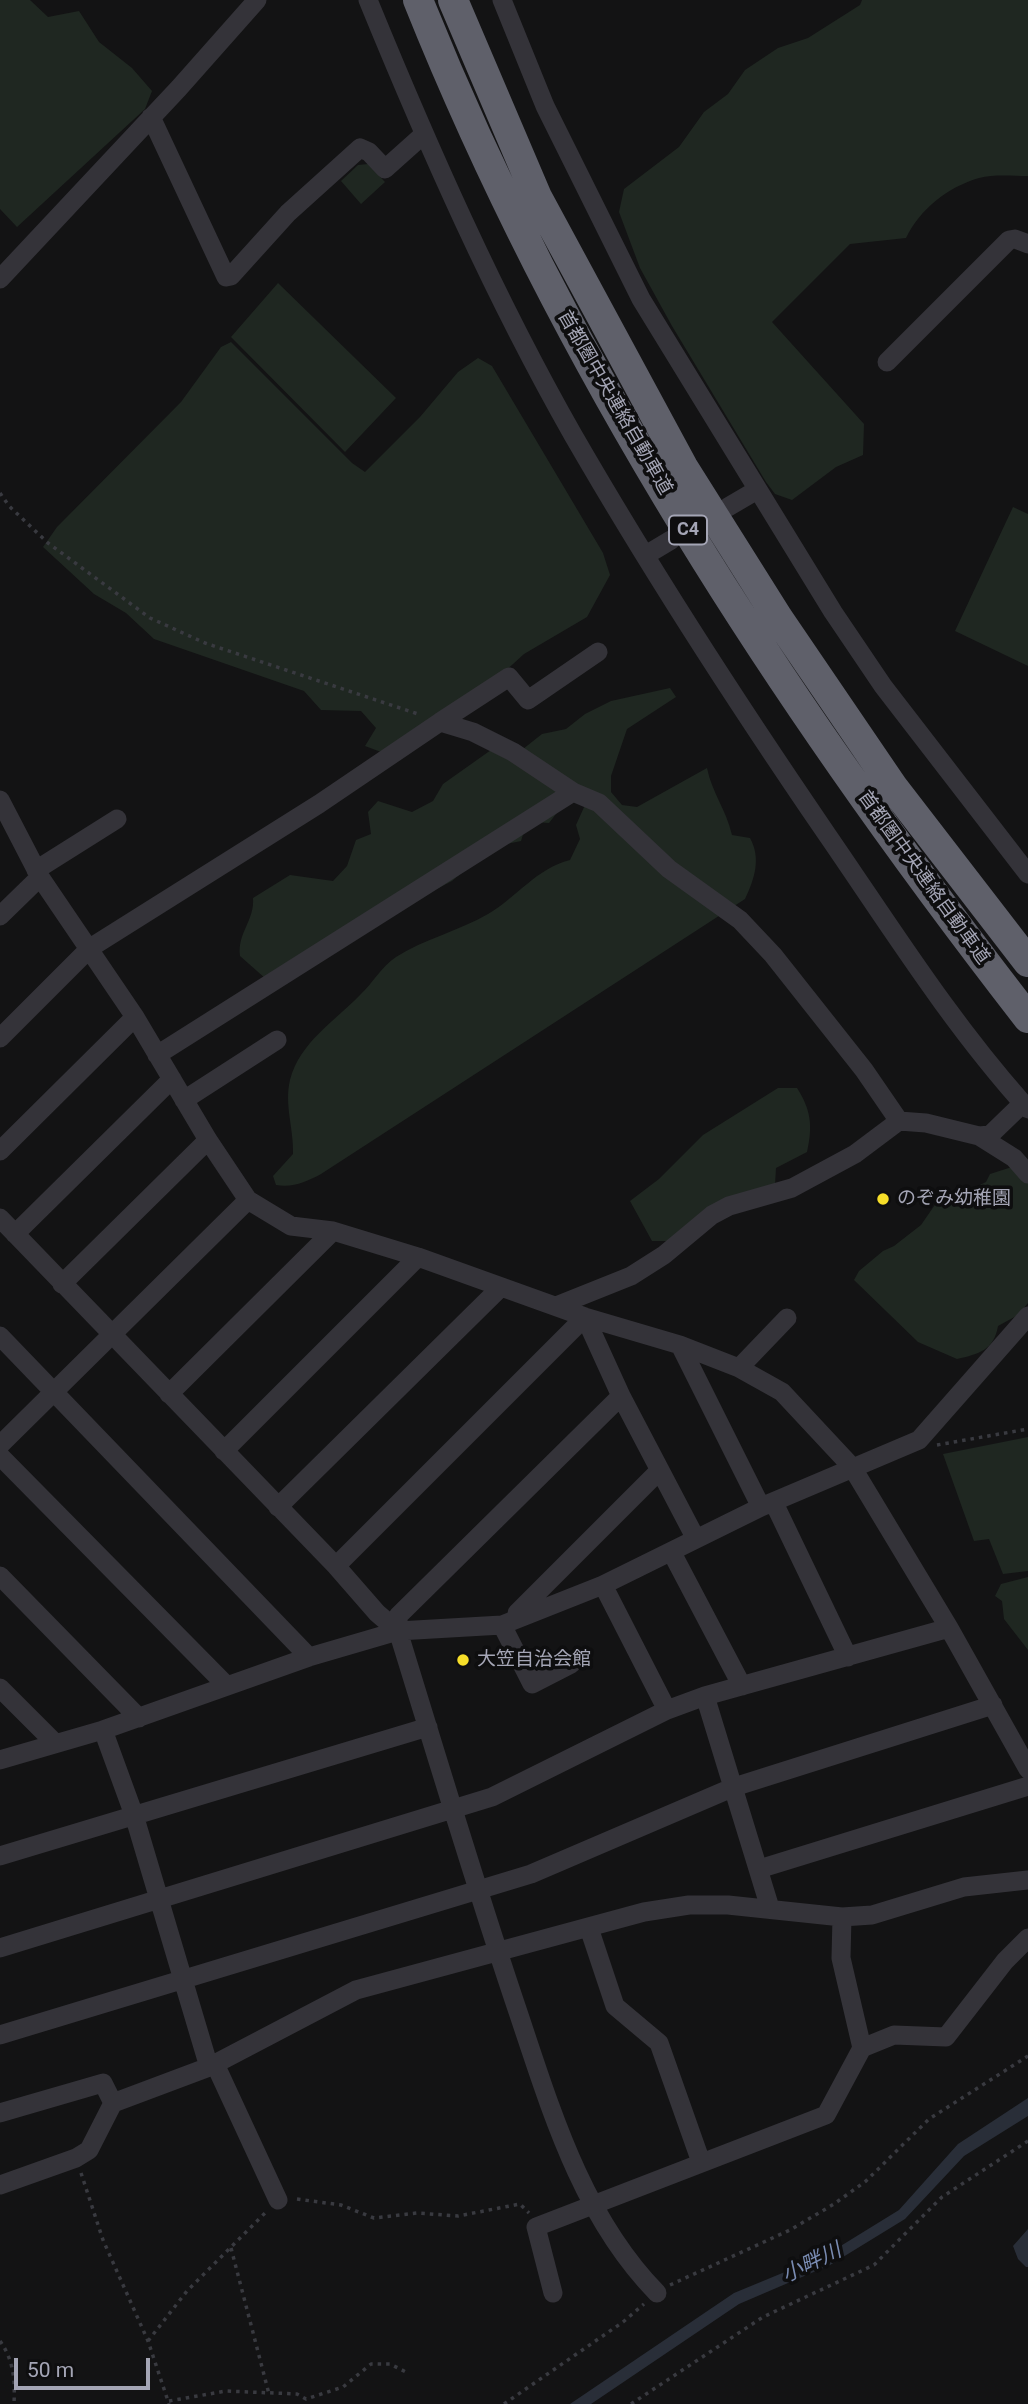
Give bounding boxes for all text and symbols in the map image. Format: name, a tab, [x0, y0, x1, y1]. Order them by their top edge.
street label: 首都圏中央連絡自動車道	[552, 307, 676, 499]
road number: C4	[669, 516, 707, 544]
street label: 首都圏中央連絡自動車道	[852, 787, 994, 969]
place label: のぞみ幼稚園	[897, 1188, 1011, 1210]
marker: のぞみ幼稚園	[875, 1191, 891, 1207]
place label: 大笠自治会館	[477, 1649, 591, 1671]
marker: 大笠自治会館	[455, 1652, 471, 1668]
water label: 小畔川	[778, 2239, 846, 2289]
scale bar	[18, 2344, 154, 2388]
text: 50 m	[27, 2358, 74, 2382]

